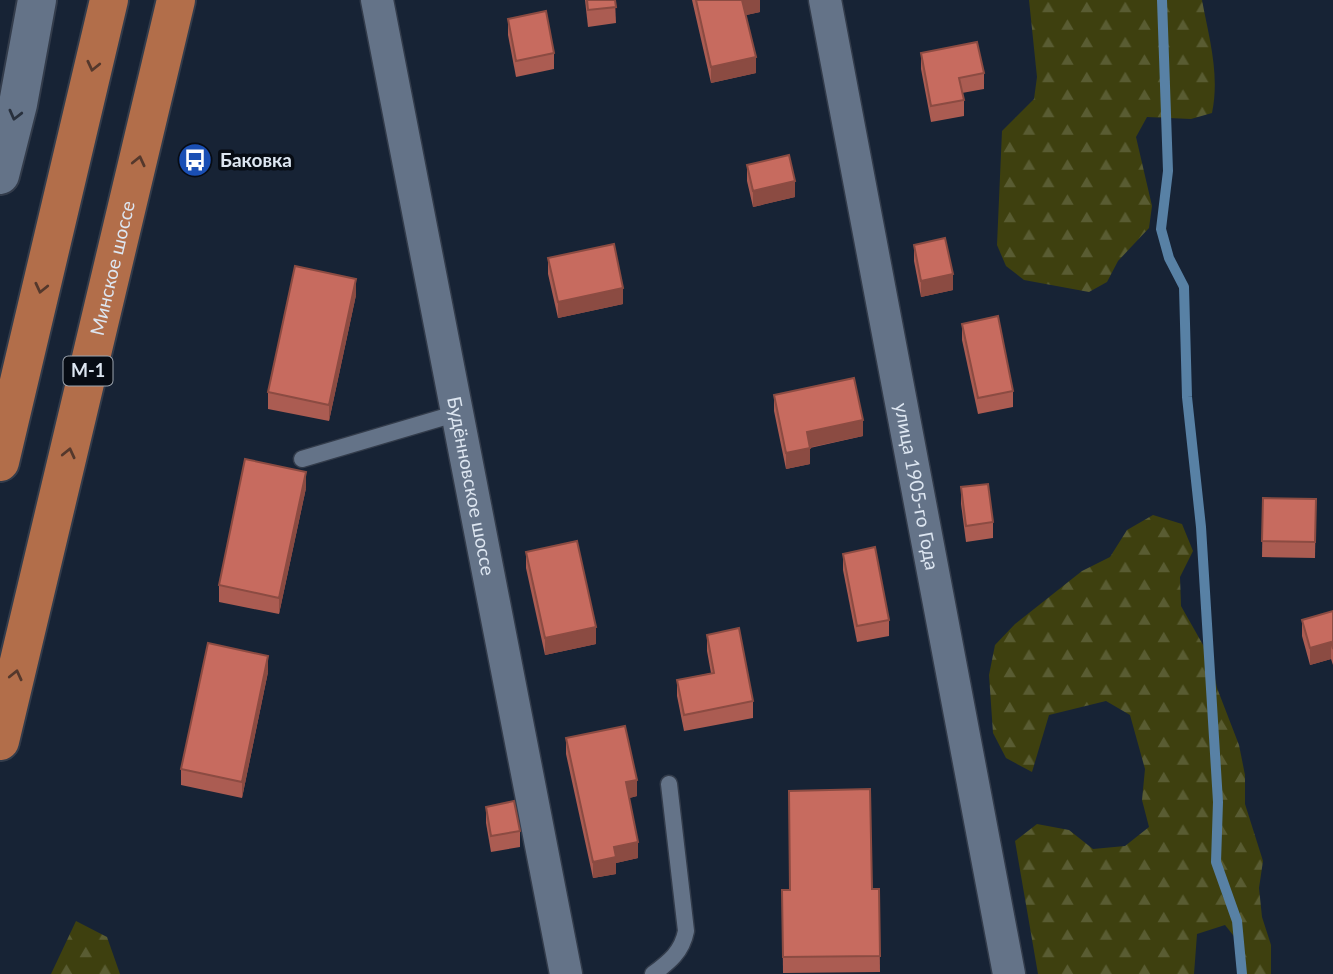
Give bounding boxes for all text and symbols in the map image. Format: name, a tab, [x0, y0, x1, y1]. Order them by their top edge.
one-way arrow	[87, 60, 101, 72]
one-way arrow	[9, 109, 23, 121]
bus stop icon: Баковка	[176, 141, 214, 179]
place label: Баковка	[220, 148, 292, 171]
one-way arrow	[130, 155, 145, 167]
street label: Минское шоссе	[85, 198, 139, 338]
one-way arrow	[35, 282, 49, 294]
road number: М-1	[64, 356, 112, 386]
street label: Будённовское шоссе	[443, 394, 500, 577]
street label: улица 1905-го Года	[890, 401, 944, 572]
one-way arrow	[61, 447, 75, 459]
one-way arrow	[8, 669, 22, 681]

